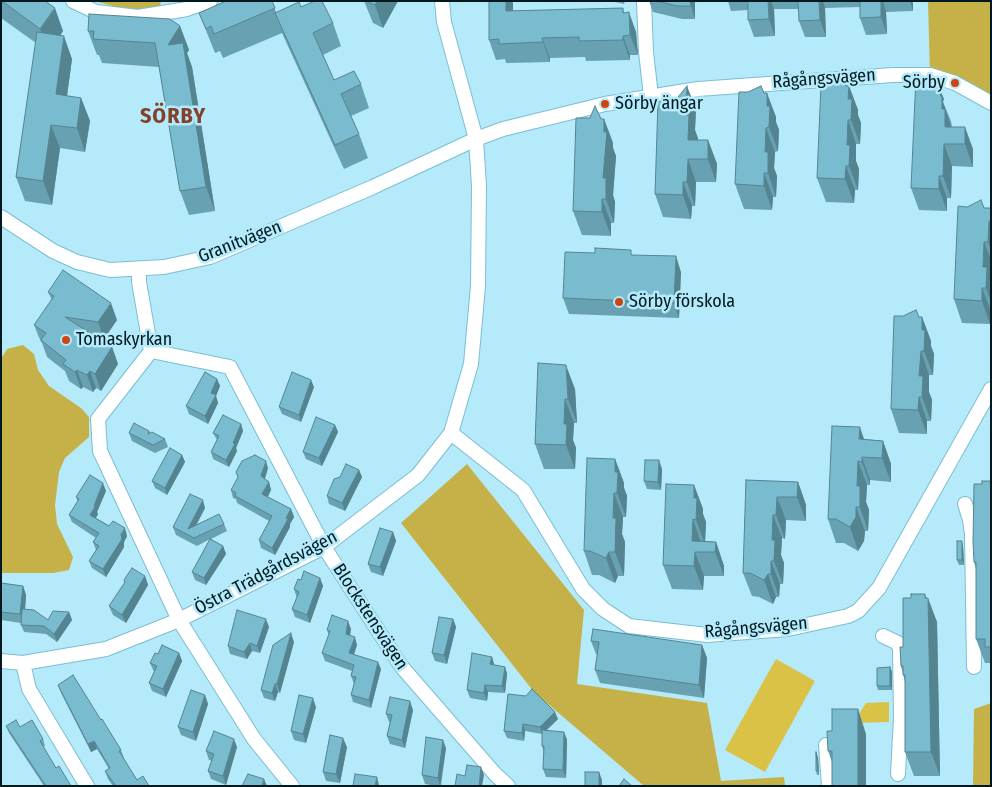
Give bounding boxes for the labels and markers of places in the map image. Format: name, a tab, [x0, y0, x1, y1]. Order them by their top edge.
place label: Sörby	[903, 72, 945, 94]
marker: Sörby	[949, 77, 961, 89]
place label: Sörby ängar	[615, 93, 703, 115]
marker: Sörby ängar	[599, 98, 611, 110]
place label: Sörby förskola	[629, 291, 735, 313]
marker: Sörby förskola	[613, 296, 625, 308]
place label: Tomaskyrkan	[76, 329, 172, 351]
marker: Tomaskyrkan	[60, 334, 72, 346]

